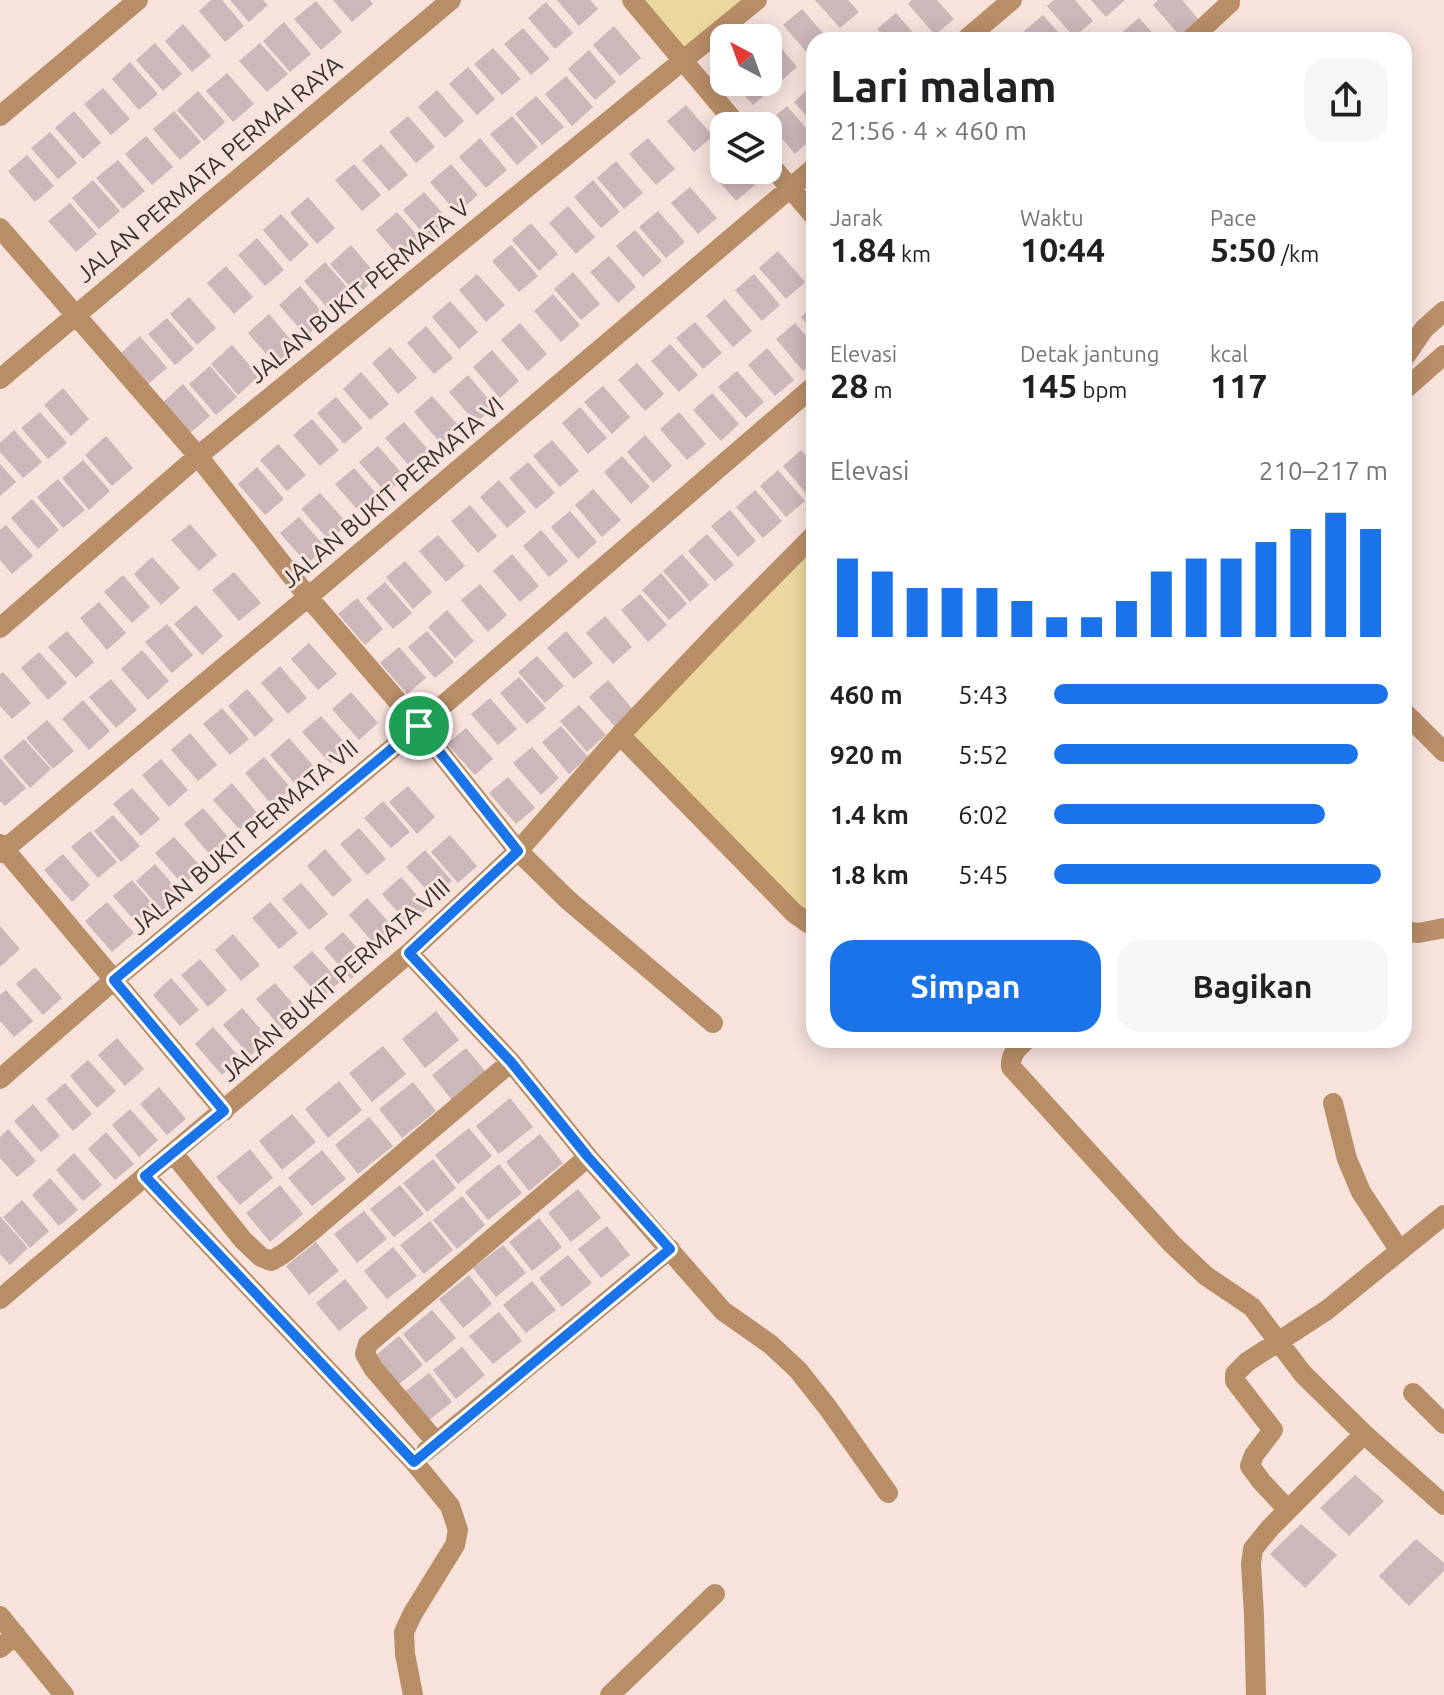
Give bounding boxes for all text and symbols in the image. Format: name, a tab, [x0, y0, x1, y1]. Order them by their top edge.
north arrow	[710, 24, 782, 96]
map controls	[710, 24, 782, 184]
street label: JALAN PERMATA PERMAI RAYA	[71, 50, 347, 288]
button: share	[1304, 58, 1388, 142]
text: Lari malam	[830, 61, 1057, 110]
button: layers	[710, 112, 782, 184]
text: 21:56 · 4 × 460 m	[830, 116, 1027, 145]
street label: JALAN BUKIT PERMATA V	[243, 194, 475, 388]
text: Jarak	[830, 205, 883, 230]
text: Waktu	[1020, 205, 1084, 230]
text: Pace	[1210, 205, 1257, 230]
text: 1.84	[830, 230, 896, 268]
text: 10:44	[1020, 230, 1105, 268]
text: 5:50	[1210, 230, 1276, 268]
text: km	[896, 241, 931, 266]
text: /km	[1276, 241, 1319, 266]
text: Elevasi	[830, 341, 897, 366]
text: Detak jantung	[1020, 341, 1159, 366]
text: kcal	[1210, 341, 1248, 366]
text: 28	[830, 366, 868, 404]
text: 145	[1020, 366, 1078, 404]
text: 117	[1210, 366, 1268, 404]
text: m	[868, 377, 892, 402]
text: bpm	[1078, 377, 1127, 402]
street label: JALAN BUKIT PERMATA VI	[275, 391, 509, 593]
text: Elevasi	[830, 456, 909, 485]
text: 210–217 m	[1259, 456, 1388, 485]
text: 460 m	[830, 680, 903, 709]
text: 5:43	[958, 680, 1008, 709]
pin	[385, 692, 453, 760]
icon: arrive	[397, 704, 441, 748]
street label: JALAN BUKIT PERMATA VII	[125, 734, 363, 940]
text: 920 m	[830, 740, 903, 769]
text: 5:52	[958, 740, 1008, 769]
text: 1.4 km	[830, 800, 909, 829]
text: 6:02	[958, 800, 1008, 829]
text: 1.8 km	[830, 860, 909, 889]
text: 5:45	[958, 860, 1008, 889]
street label: JALAN BUKIT PERMATA VIII	[215, 873, 455, 1087]
button: Simpan	[830, 940, 1101, 1032]
button: Bagikan	[1117, 940, 1388, 1032]

